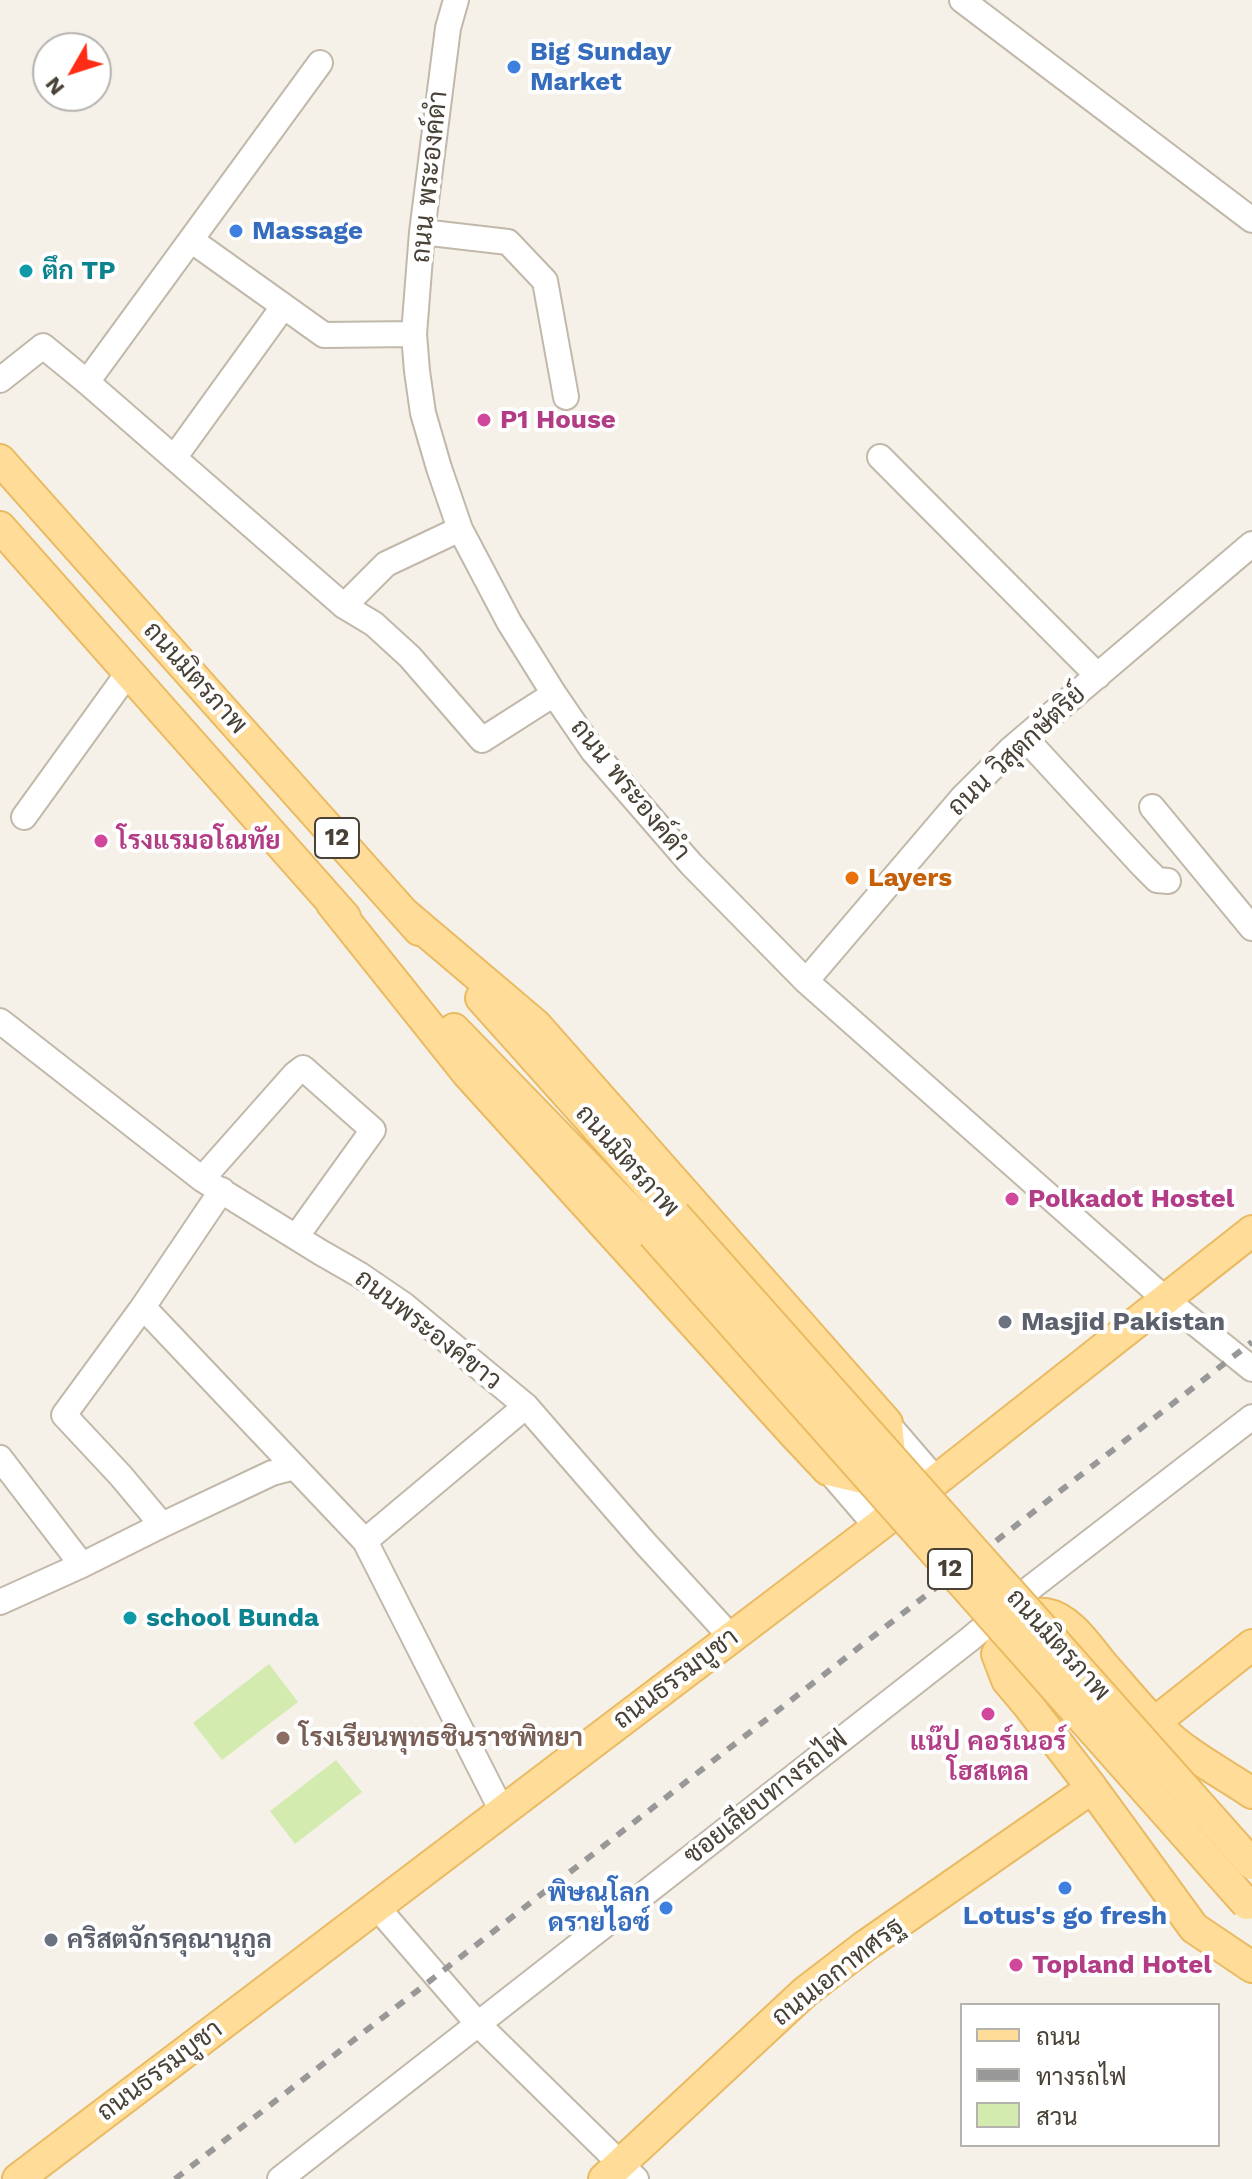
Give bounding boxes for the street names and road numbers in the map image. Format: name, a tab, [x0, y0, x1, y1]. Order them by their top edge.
street label: ถนน พระองค์ดำ	[405, 89, 455, 265]
street label: ถนนมิตรภาพ	[137, 616, 253, 740]
street label: ถนน วิสุตกษัตริย์	[942, 679, 1092, 823]
street label: ถนน พระองค์ดำ	[563, 713, 697, 867]
road number: 12	[315, 818, 359, 858]
street label: ถนนมิตรภาพ	[569, 1099, 685, 1223]
street label: ถนนพระองค์ขาว	[348, 1263, 508, 1397]
road number: 12	[928, 1549, 972, 1589]
street label: ถนนมิตรภาพ	[1000, 1583, 1116, 1707]
street label: ถนนธรรมบูชา	[607, 1622, 745, 1736]
street label: ซอยเลียบทางรถไฟ	[678, 1724, 854, 1872]
street label: ถนนเอกาทศรฐ	[766, 1911, 910, 2033]
street label: ถนนธรรมบูชา	[91, 2014, 229, 2128]

